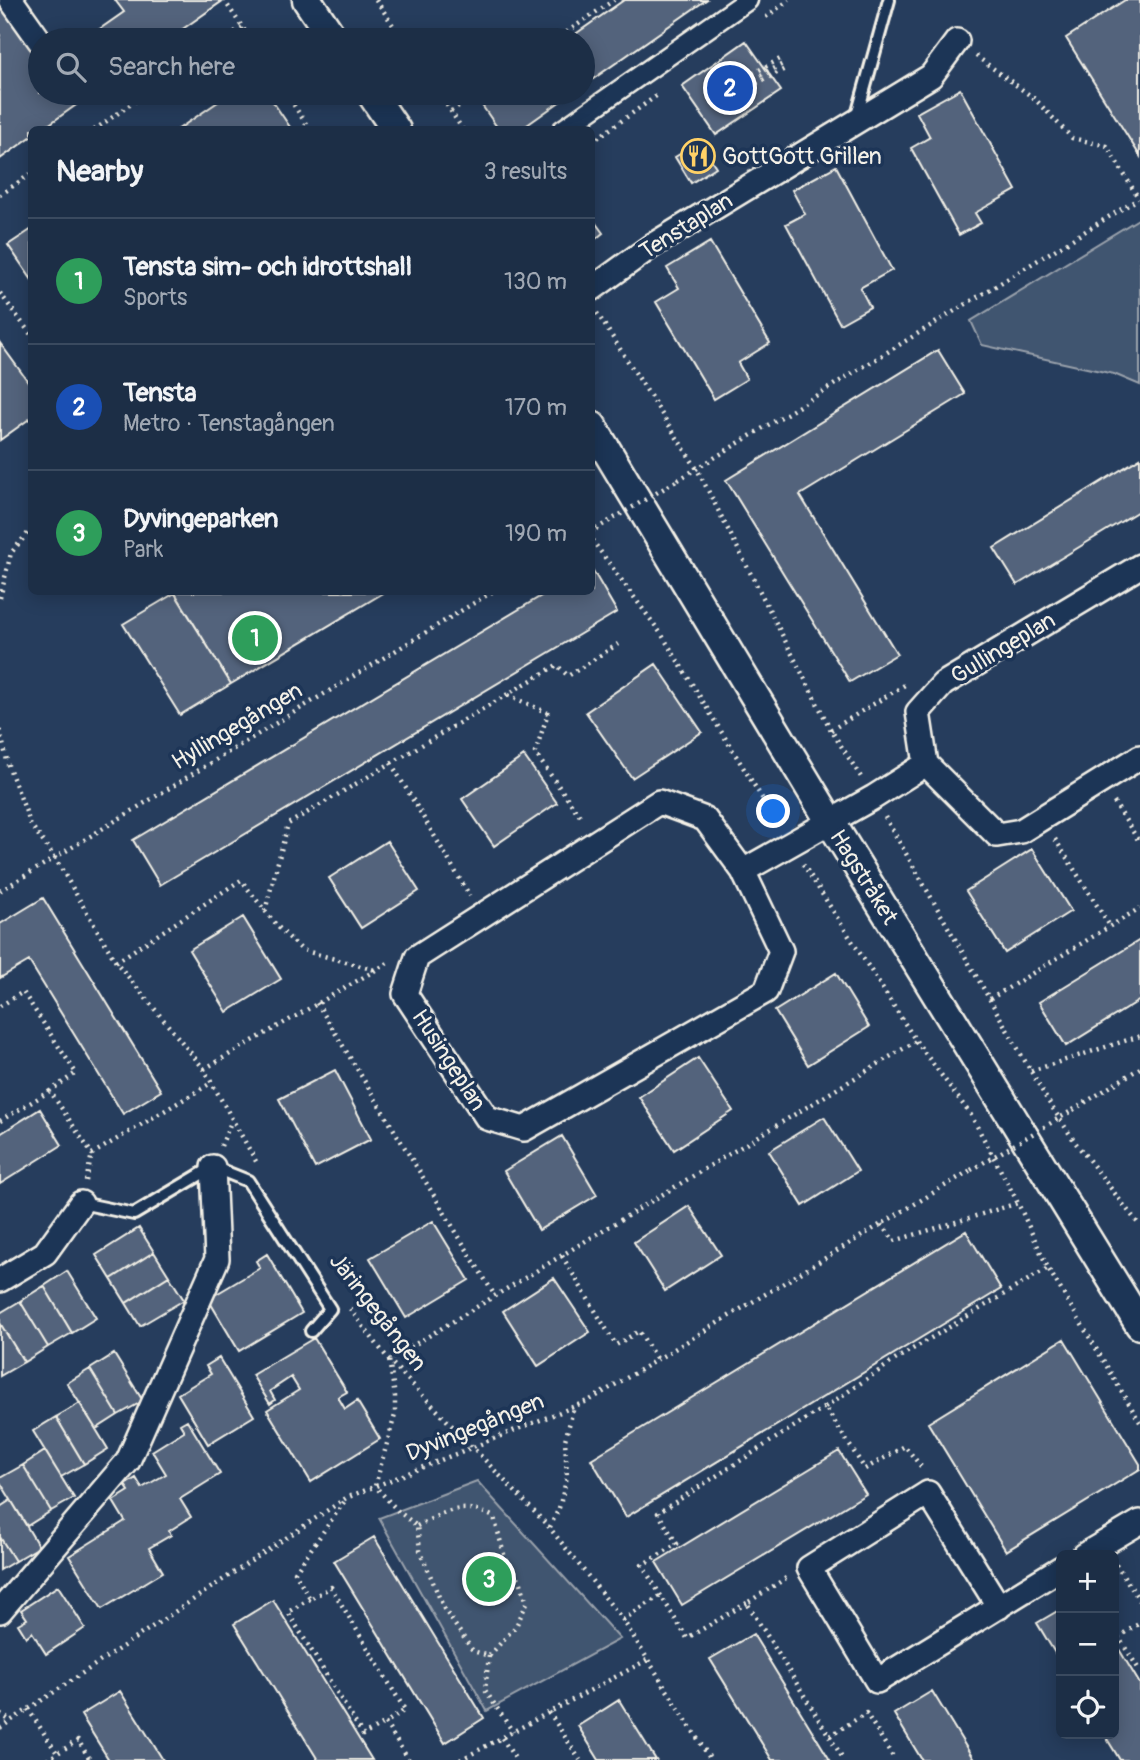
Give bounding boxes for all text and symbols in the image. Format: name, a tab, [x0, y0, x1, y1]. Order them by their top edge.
search box	[28, 28, 595, 105]
icon: search	[52, 48, 90, 86]
text: Search here	[108, 51, 235, 83]
pin: 2	[707, 62, 753, 114]
restaurant icon: GottGott Grillen	[679, 137, 717, 175]
place label: GottGott Grillen	[722, 142, 882, 171]
text: Nearby	[56, 153, 143, 190]
text: 3 results	[484, 157, 567, 186]
street label: Tenstaplan	[634, 186, 738, 266]
text: Tensta sim- och idrottshall	[123, 251, 412, 283]
text: 1	[75, 267, 84, 296]
text: 130 m	[504, 267, 567, 296]
text: Sports	[123, 283, 187, 312]
text: Tensta	[123, 377, 197, 409]
text: 2	[73, 393, 85, 422]
text: 170 m	[505, 393, 567, 422]
text: Metro · Tenstagången	[123, 409, 335, 438]
text: Dyvingeparken	[123, 503, 279, 535]
text: 3	[73, 519, 85, 548]
text: 190 m	[505, 519, 567, 548]
text: Park	[123, 535, 163, 564]
street label: Gullingeplan	[945, 605, 1061, 691]
pin: 1	[232, 612, 278, 664]
street label: Hyllingegången	[167, 676, 307, 776]
your location	[756, 794, 790, 828]
street label: Hagstråket	[823, 824, 905, 931]
street label: Husingeplan	[405, 1004, 493, 1116]
street label: Järingegången	[323, 1247, 433, 1377]
street label: Dyvingegången	[402, 1386, 548, 1468]
map controls	[1056, 1550, 1119, 1739]
button: +	[1056, 1550, 1119, 1613]
pin: 3	[466, 1553, 512, 1605]
button: −	[1056, 1613, 1119, 1676]
button: locate	[1056, 1676, 1119, 1739]

